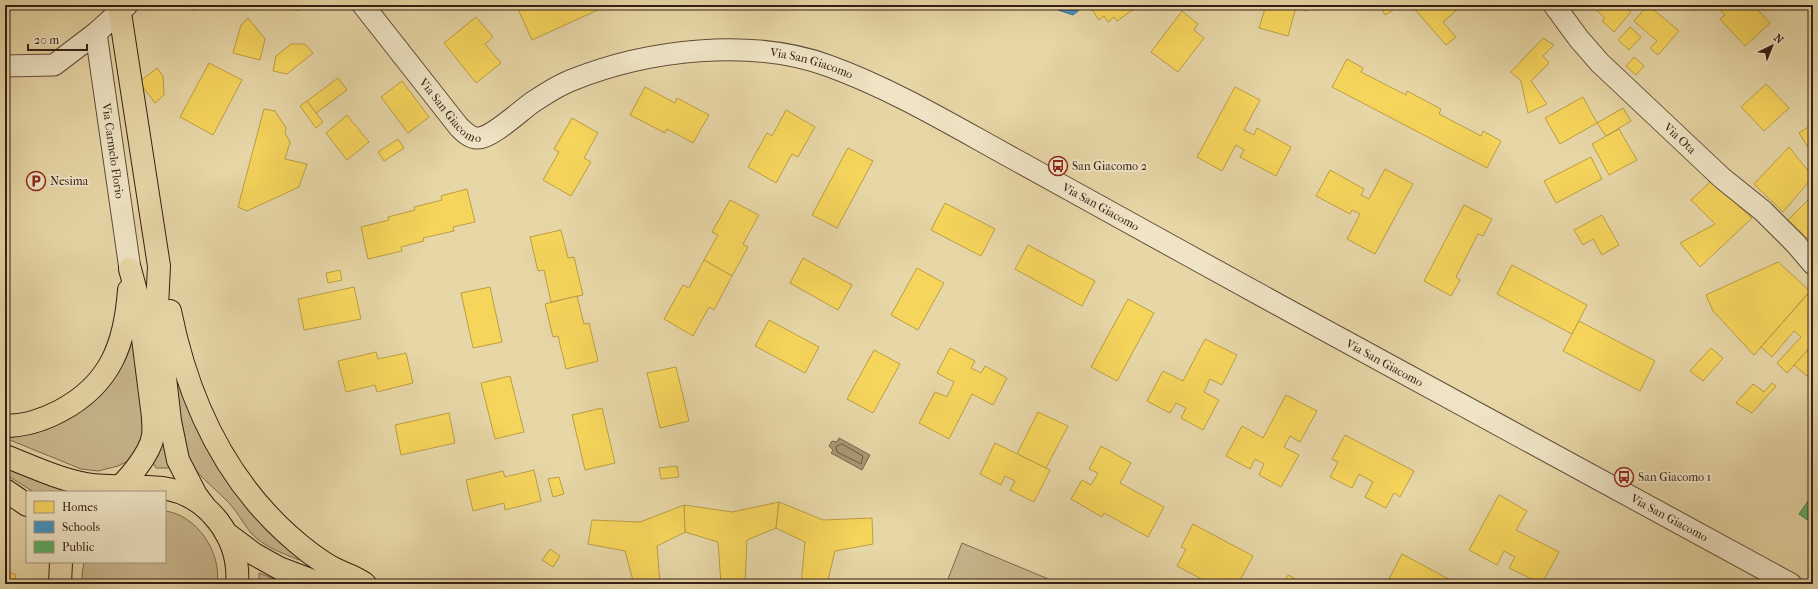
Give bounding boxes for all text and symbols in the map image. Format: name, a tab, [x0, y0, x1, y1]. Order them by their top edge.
scale bar	[28, 26, 87, 52]
north arrow	[1752, 26, 1792, 66]
text: N	[1771, 31, 1786, 47]
text: 20 m	[34, 33, 59, 47]
street label: Via San Giacomo	[768, 45, 855, 82]
street label: Via San Giacomo	[416, 75, 481, 145]
street label: Via Carmelo Florio	[99, 101, 127, 199]
street label: Via Ota	[1660, 119, 1699, 157]
bus stop icon: San Giacomo 2	[1047, 155, 1069, 177]
place label: San Giacomo 2	[1072, 159, 1147, 173]
parking icon: Nesima	[25, 170, 47, 192]
place label: Nesima	[50, 174, 89, 188]
street label: Via San Giacomo	[1059, 180, 1142, 234]
street label: Via San Giacomo	[1343, 336, 1426, 390]
bus stop icon: San Giacomo 1	[1613, 466, 1635, 488]
place label: San Giacomo 1	[1638, 470, 1711, 484]
legend	[26, 491, 166, 563]
street label: Via San Giacomo	[1627, 491, 1710, 544]
text: Homes	[62, 500, 98, 514]
text: Schools	[62, 520, 101, 534]
text: Public	[62, 540, 94, 554]

